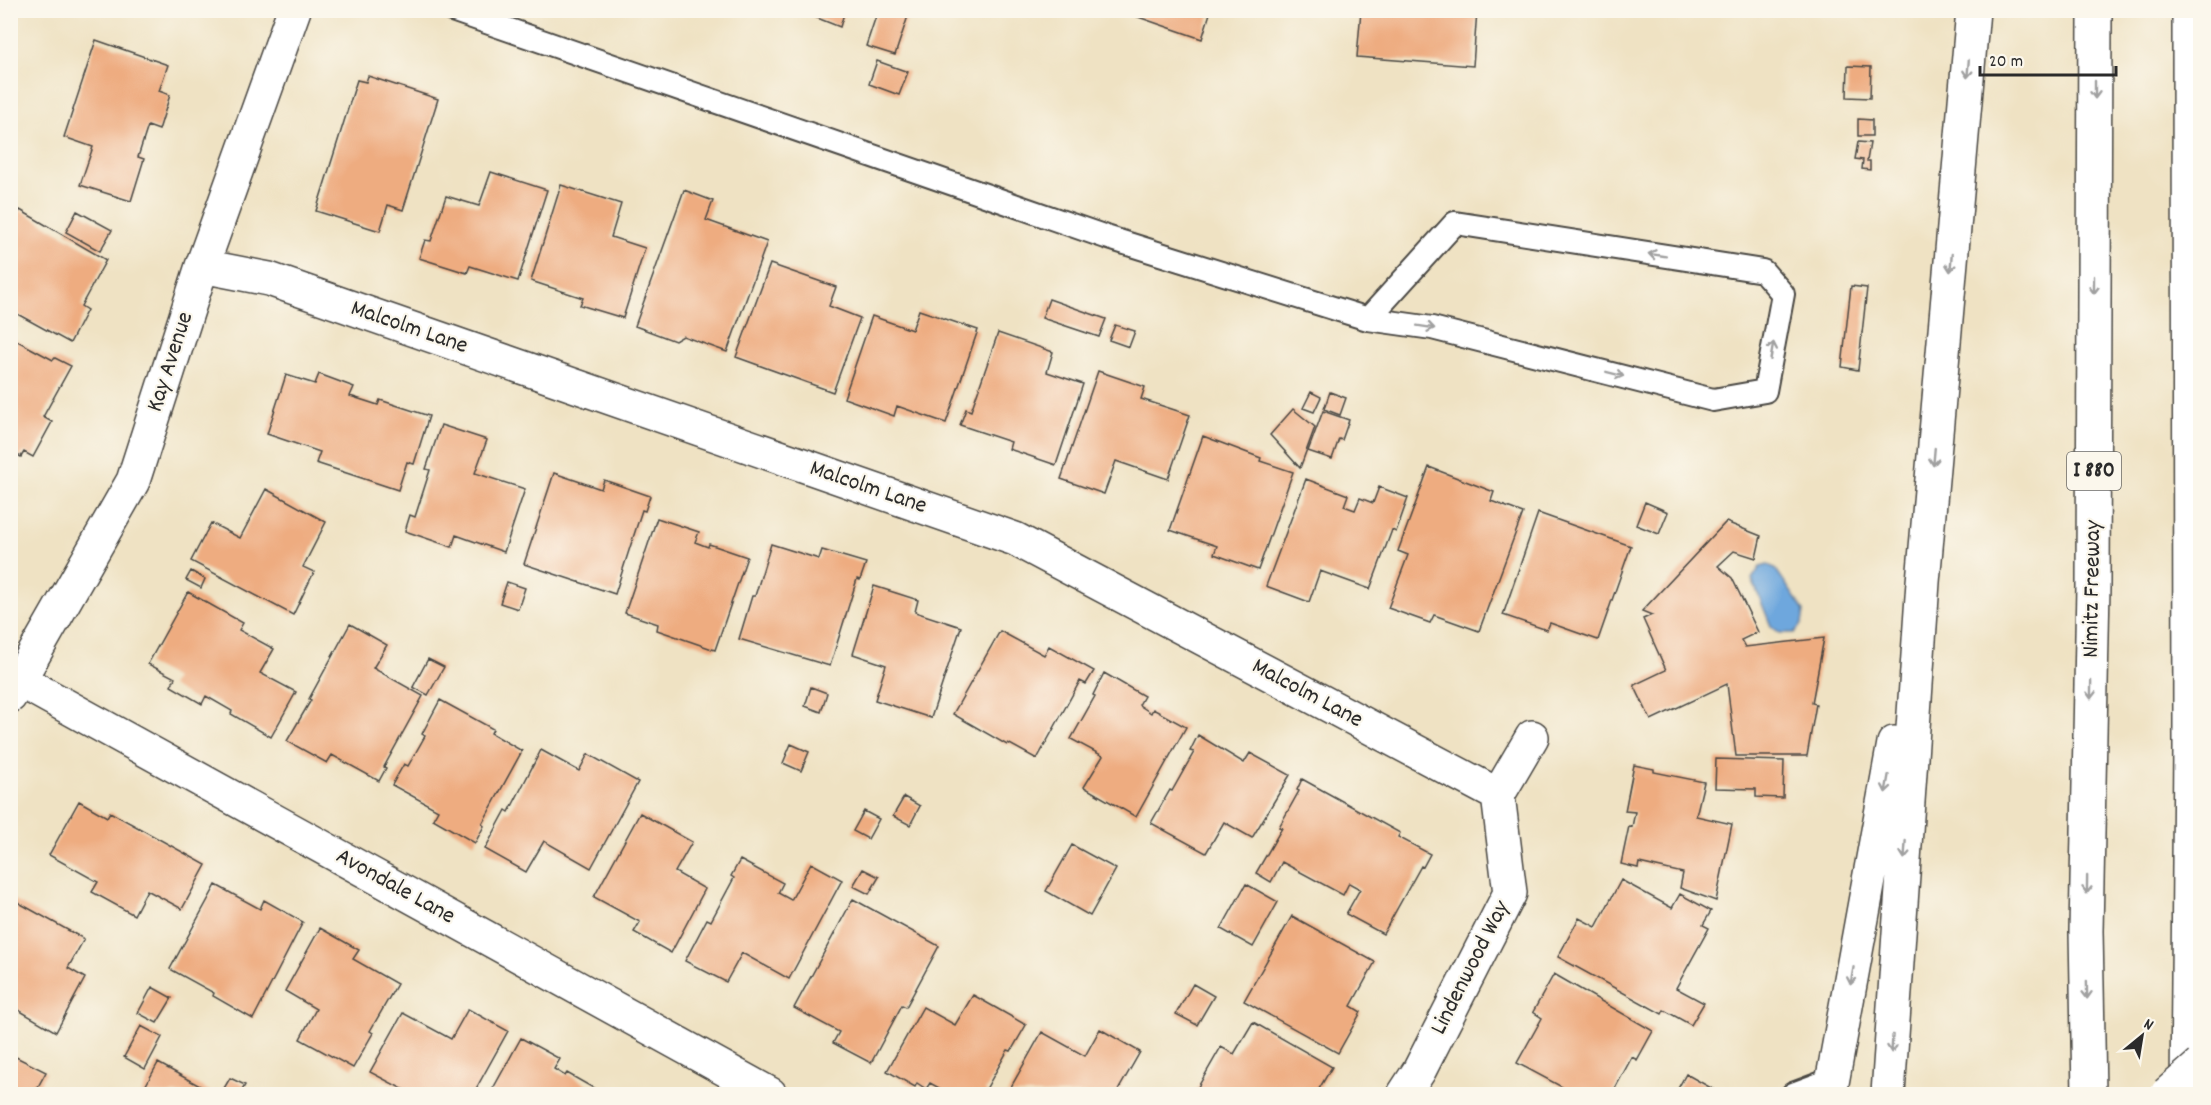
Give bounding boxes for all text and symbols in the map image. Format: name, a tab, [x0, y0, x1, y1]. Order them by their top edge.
scale bar	[1980, 39, 2116, 77]
text: 20 m	[1989, 50, 2023, 75]
one-way arrow	[1962, 58, 1973, 78]
one-way arrow	[2089, 79, 2101, 99]
one-way arrow	[1648, 249, 1667, 260]
one-way arrow	[1945, 253, 1956, 272]
one-way arrow	[2088, 274, 2100, 294]
street label: Malcolm Lane	[346, 292, 472, 364]
street label: Kay Avenue	[139, 308, 203, 416]
one-way arrow	[1415, 322, 1435, 333]
one-way arrow	[1767, 341, 1778, 361]
one-way arrow	[1605, 369, 1624, 381]
one-way arrow	[1928, 447, 1939, 467]
street label: Malcolm Lane	[805, 452, 931, 524]
road number: I 880	[2067, 452, 2121, 490]
street label: Nimitz Freeway	[2075, 519, 2111, 658]
street label: Malcolm Lane	[1245, 650, 1369, 738]
one-way arrow	[2085, 679, 2097, 699]
one-way arrow	[1881, 774, 1892, 793]
one-way arrow	[1899, 839, 1910, 859]
street label: Avondale Lane	[329, 840, 461, 934]
one-way arrow	[2081, 874, 2092, 894]
street label: Lindenwood Way	[1423, 894, 1520, 1041]
one-way arrow	[1846, 965, 1857, 985]
one-way arrow	[2081, 979, 2093, 999]
north arrow	[2112, 1006, 2172, 1066]
text: N	[2139, 1013, 2158, 1037]
one-way arrow	[1886, 1034, 1897, 1054]

